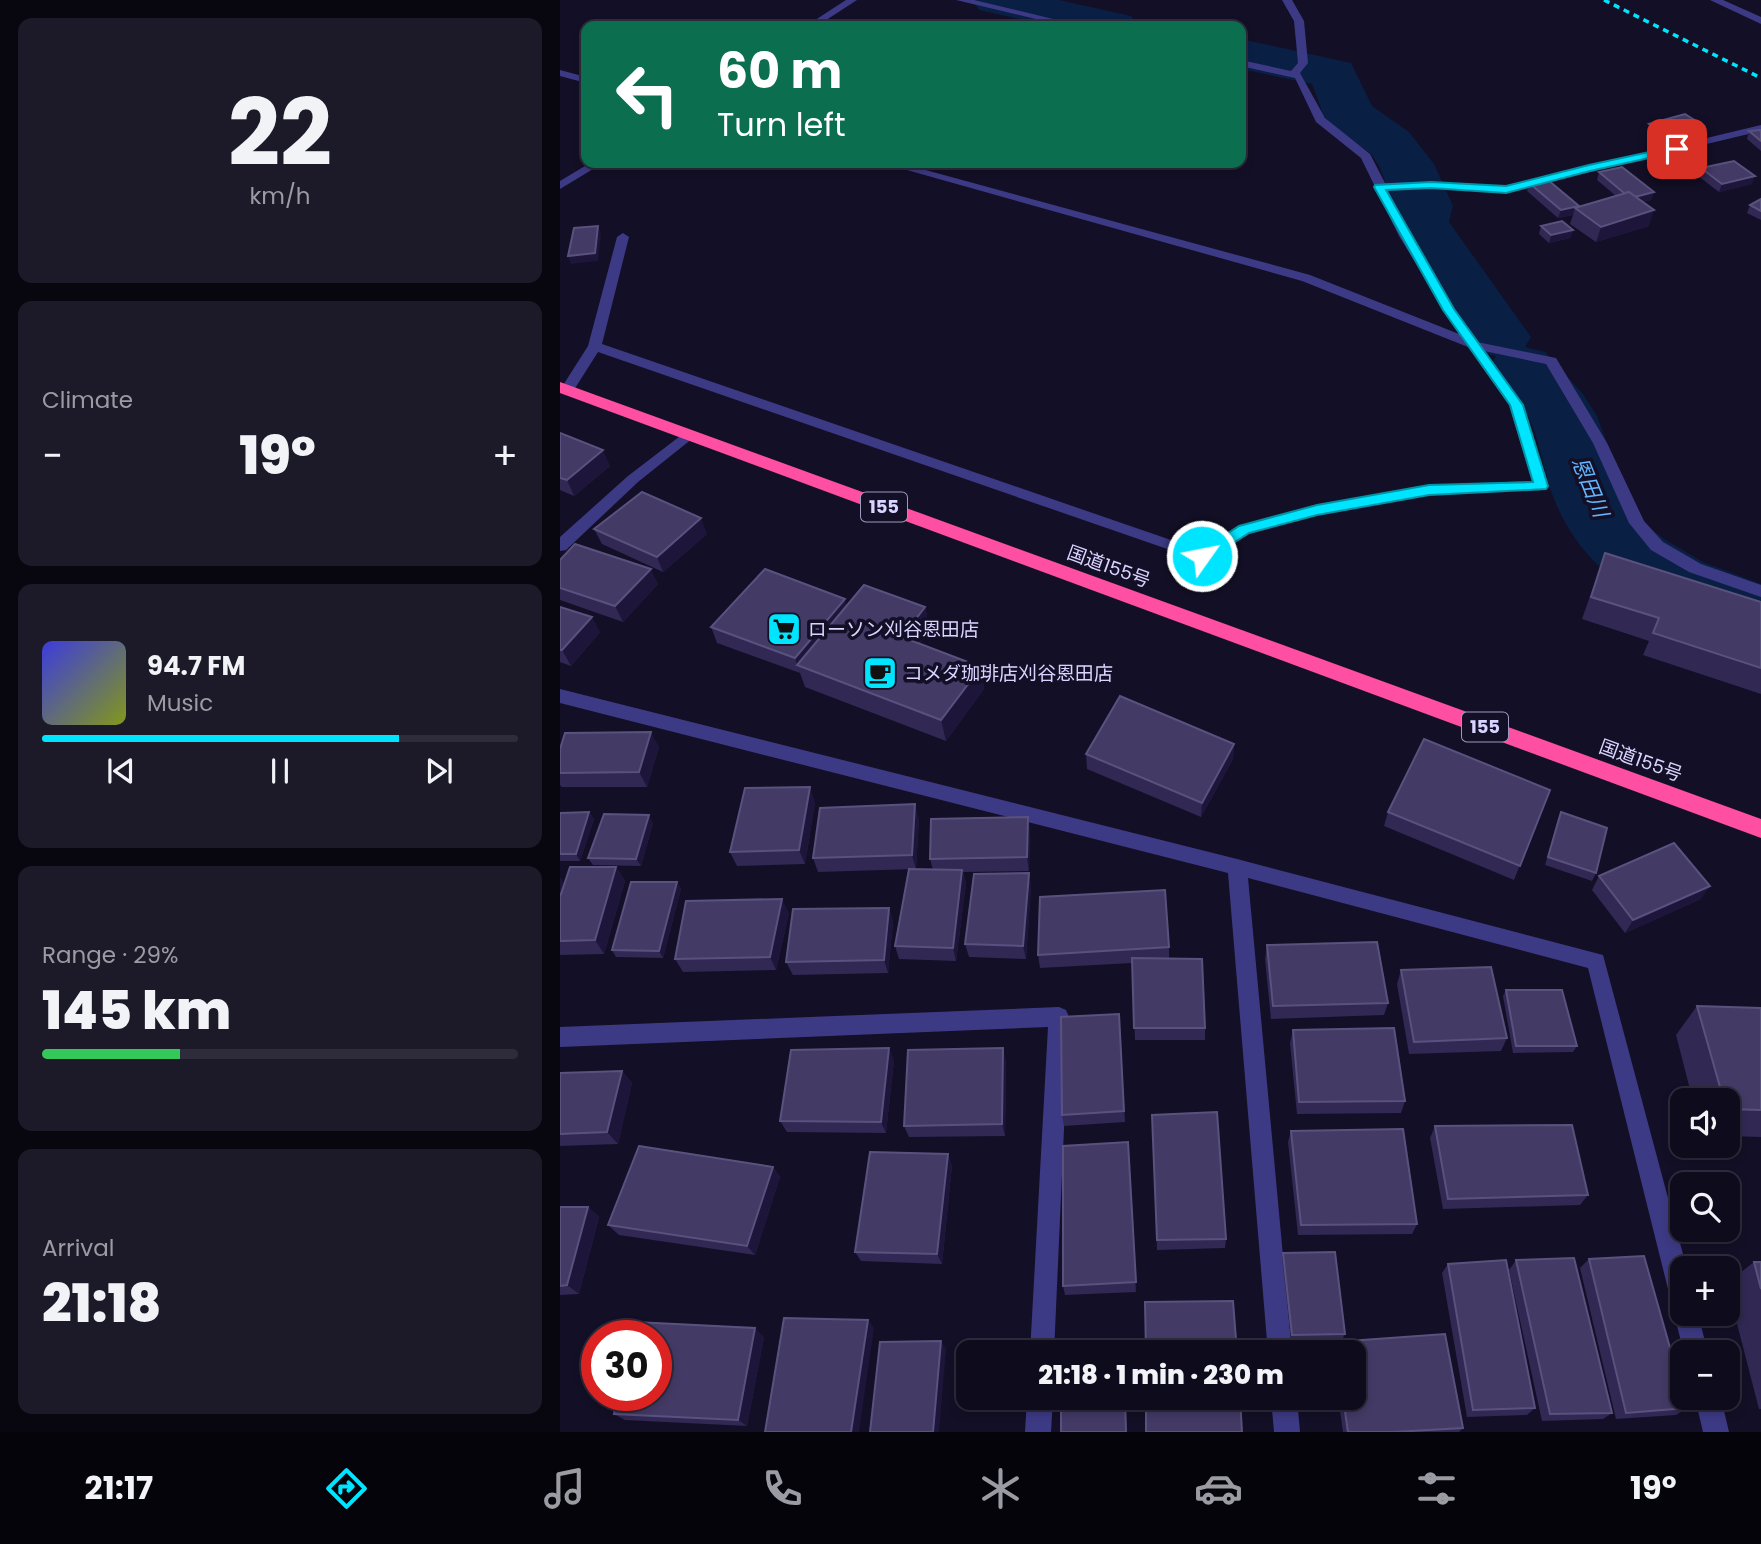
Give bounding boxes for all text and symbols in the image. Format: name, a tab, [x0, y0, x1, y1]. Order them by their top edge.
text: 60 m	[717, 37, 842, 105]
icon: left	[602, 49, 693, 140]
text: 22	[228, 69, 332, 197]
text: Turn left	[717, 102, 846, 147]
pin	[1647, 119, 1707, 179]
icon: arrive	[1658, 130, 1696, 168]
text: km/h	[249, 180, 311, 212]
text: Climate	[42, 384, 133, 416]
text: 19°	[239, 419, 316, 492]
text: −	[42, 429, 63, 482]
text: +	[492, 429, 518, 482]
water label: 恩田川	[1565, 452, 1616, 523]
road number: 155	[861, 492, 907, 522]
position arrow	[1165, 519, 1239, 593]
street label: 国道155号	[1063, 539, 1154, 594]
supermarket icon: ローソン刈谷恩田店	[765, 610, 803, 648]
place label: ローソン刈谷恩田店	[808, 616, 979, 643]
text: 94.7 FM	[147, 648, 245, 684]
cafe icon: コメダ珈琲店刈谷恩田店	[861, 654, 899, 692]
place label: コメダ珈琲店刈谷恩田店	[904, 660, 1113, 687]
text: Music	[147, 687, 213, 719]
road number: 155	[1462, 712, 1508, 742]
street label: 国道155号	[1595, 733, 1686, 788]
icon: previous	[102, 752, 140, 790]
icon: pause	[261, 752, 299, 790]
icon: next	[420, 752, 458, 790]
text: Range · 29%	[42, 939, 178, 971]
text: 145 km	[42, 974, 231, 1047]
map controls	[1670, 1088, 1740, 1410]
button: sound	[1670, 1088, 1740, 1158]
button: search	[1670, 1172, 1740, 1242]
text: Arrival	[42, 1232, 114, 1264]
button: +	[1670, 1256, 1740, 1326]
text: 21:18	[42, 1267, 162, 1340]
speed limit sign: 30	[581, 1320, 672, 1411]
button: −	[1670, 1340, 1740, 1410]
text: 21:18 · 1 min · 230 m	[1038, 1357, 1284, 1393]
icon: directions	[322, 1464, 371, 1513]
icon: music	[540, 1464, 589, 1513]
icon: phone	[758, 1464, 807, 1513]
icon: climate	[976, 1464, 1025, 1513]
icon: car	[1194, 1464, 1243, 1513]
icon: filters	[1412, 1464, 1461, 1513]
text: 21:17	[84, 1465, 153, 1510]
text: 19°	[1630, 1465, 1676, 1510]

